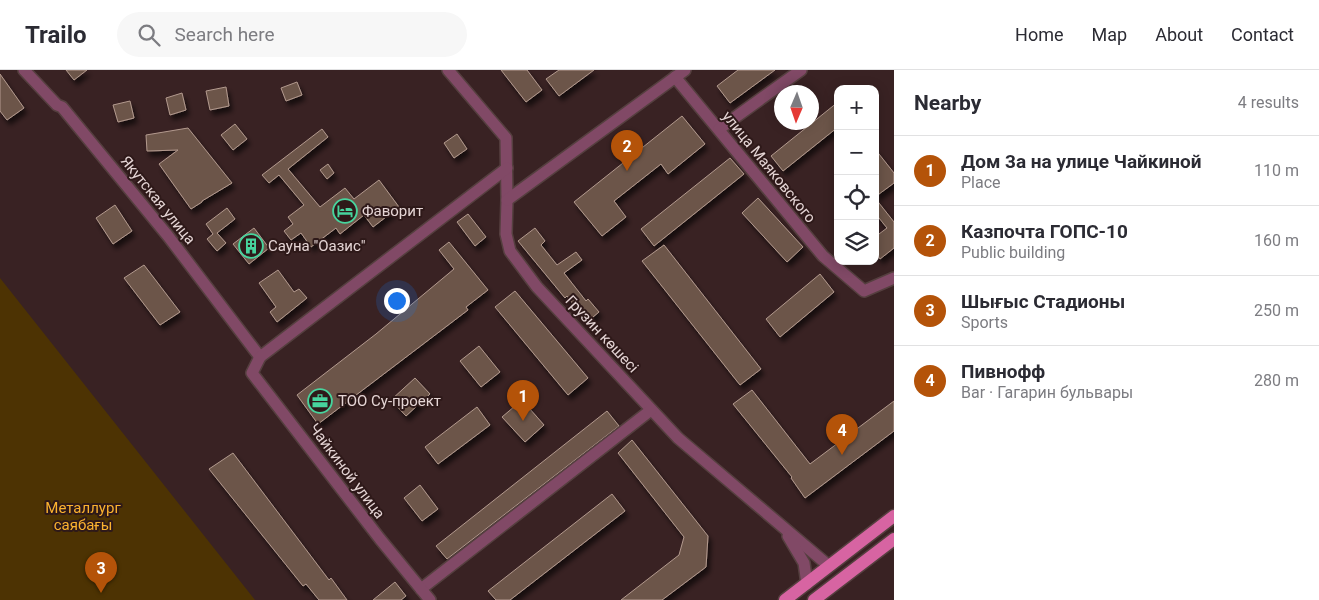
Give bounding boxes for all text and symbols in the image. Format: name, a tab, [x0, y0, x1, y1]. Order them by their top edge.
search box	[117, 12, 467, 57]
text: Trailo	[25, 21, 87, 49]
icon: search	[135, 21, 163, 49]
text: Search here	[175, 23, 275, 46]
text: Home	[1015, 24, 1064, 45]
text: Map	[1092, 24, 1127, 45]
text: About	[1155, 24, 1203, 45]
text: Contact	[1231, 24, 1294, 45]
north arrow	[774, 85, 819, 130]
map controls	[834, 85, 879, 265]
button: +	[834, 85, 879, 130]
text: Nearby	[914, 91, 981, 115]
text: 4 results	[1238, 93, 1299, 112]
street label: улица Маяковского	[718, 108, 820, 226]
pin: 2	[611, 130, 643, 171]
button: −	[834, 130, 879, 175]
text: Дом 3а на улице Чайкиной	[961, 150, 1202, 173]
street label: Якутская улица	[117, 152, 199, 248]
text: 1	[925, 161, 935, 180]
text: 110 m	[1254, 161, 1299, 180]
text: Place	[961, 173, 1001, 192]
button: locate	[834, 175, 879, 220]
hotel icon: Фаворит	[332, 198, 358, 224]
place label: Фаворит	[362, 202, 423, 220]
button: layers	[834, 220, 879, 265]
text: Казпочта ГОПС-10	[961, 220, 1128, 243]
text: 2	[925, 231, 935, 250]
text: 160 m	[1254, 231, 1299, 250]
building icon: Сауна "Оазис"	[238, 233, 264, 259]
place label: Сауна "Оазис"	[268, 237, 366, 255]
text: Public building	[961, 243, 1065, 262]
your location	[384, 288, 410, 314]
text: Шығыс Стадионы	[961, 290, 1125, 313]
street label: Грузин көшесі	[562, 292, 642, 376]
text: 3	[925, 301, 935, 320]
text: 250 m	[1254, 301, 1299, 320]
text: Sports	[961, 313, 1008, 332]
text: Пивнофф	[961, 360, 1045, 383]
text: 4	[925, 371, 935, 390]
text: 280 m	[1254, 371, 1299, 390]
pin: 1	[507, 380, 539, 421]
text: Bar · Гагарин бульвары	[961, 383, 1133, 402]
office icon: ТОО Су-проект	[307, 388, 333, 414]
place label: ТОО Су-проект	[338, 392, 441, 410]
pin: 4	[826, 414, 858, 455]
street label: Чайкиной улица	[305, 420, 389, 522]
park label: Металлург саябағы	[45, 499, 121, 534]
pin: 3	[85, 552, 117, 593]

